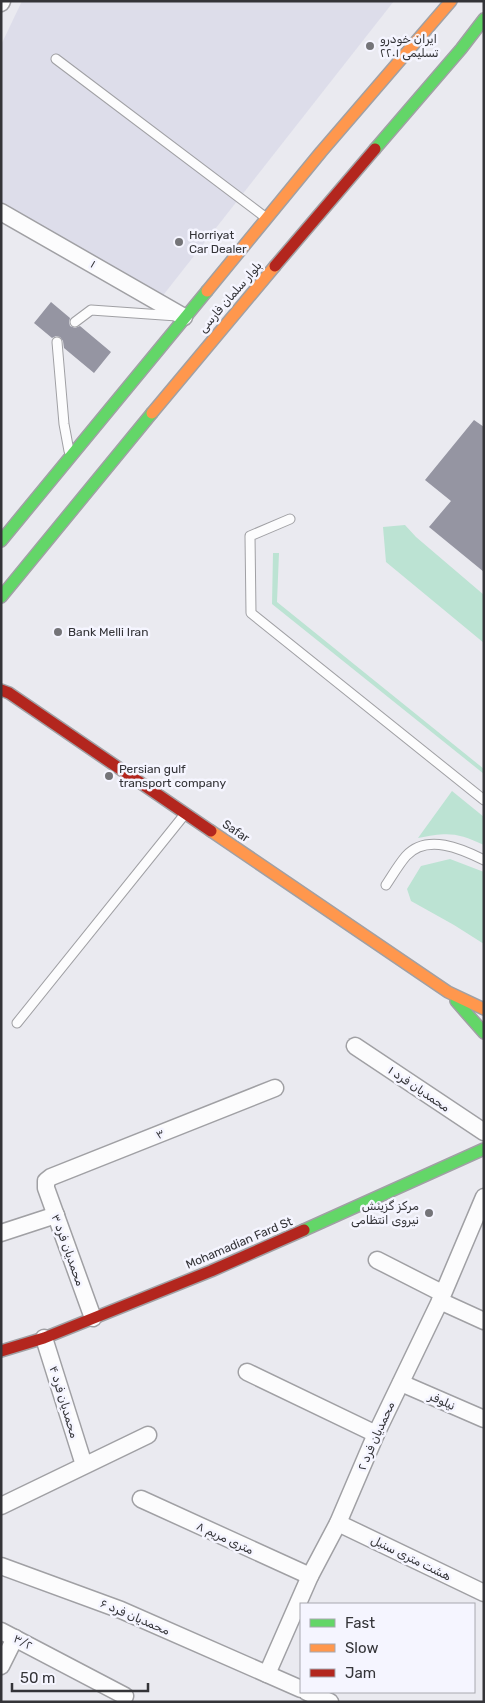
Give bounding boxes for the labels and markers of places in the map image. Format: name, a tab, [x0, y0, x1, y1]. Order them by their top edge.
place label: ایران خودرو تسلیمی ۲۲۰۱	[380, 32, 439, 61]
marker: ایران خودرو تسلیمی ۲۲۰۱	[364, 40, 376, 52]
place label: Horriyat Car Dealer	[189, 228, 247, 256]
marker: Horriyat Car Dealer	[173, 236, 185, 248]
place label: Bank Melli Iran	[68, 625, 149, 639]
marker: Bank Melli Iran	[52, 626, 64, 638]
place label: Persian gulf transport company	[119, 762, 226, 790]
marker: Persian gulf transport company	[103, 770, 115, 782]
place label: مرکز گزینش نیروی انتظامی	[351, 1199, 419, 1228]
marker: مرکز گزینش نیروی انتظامی	[423, 1207, 435, 1219]

